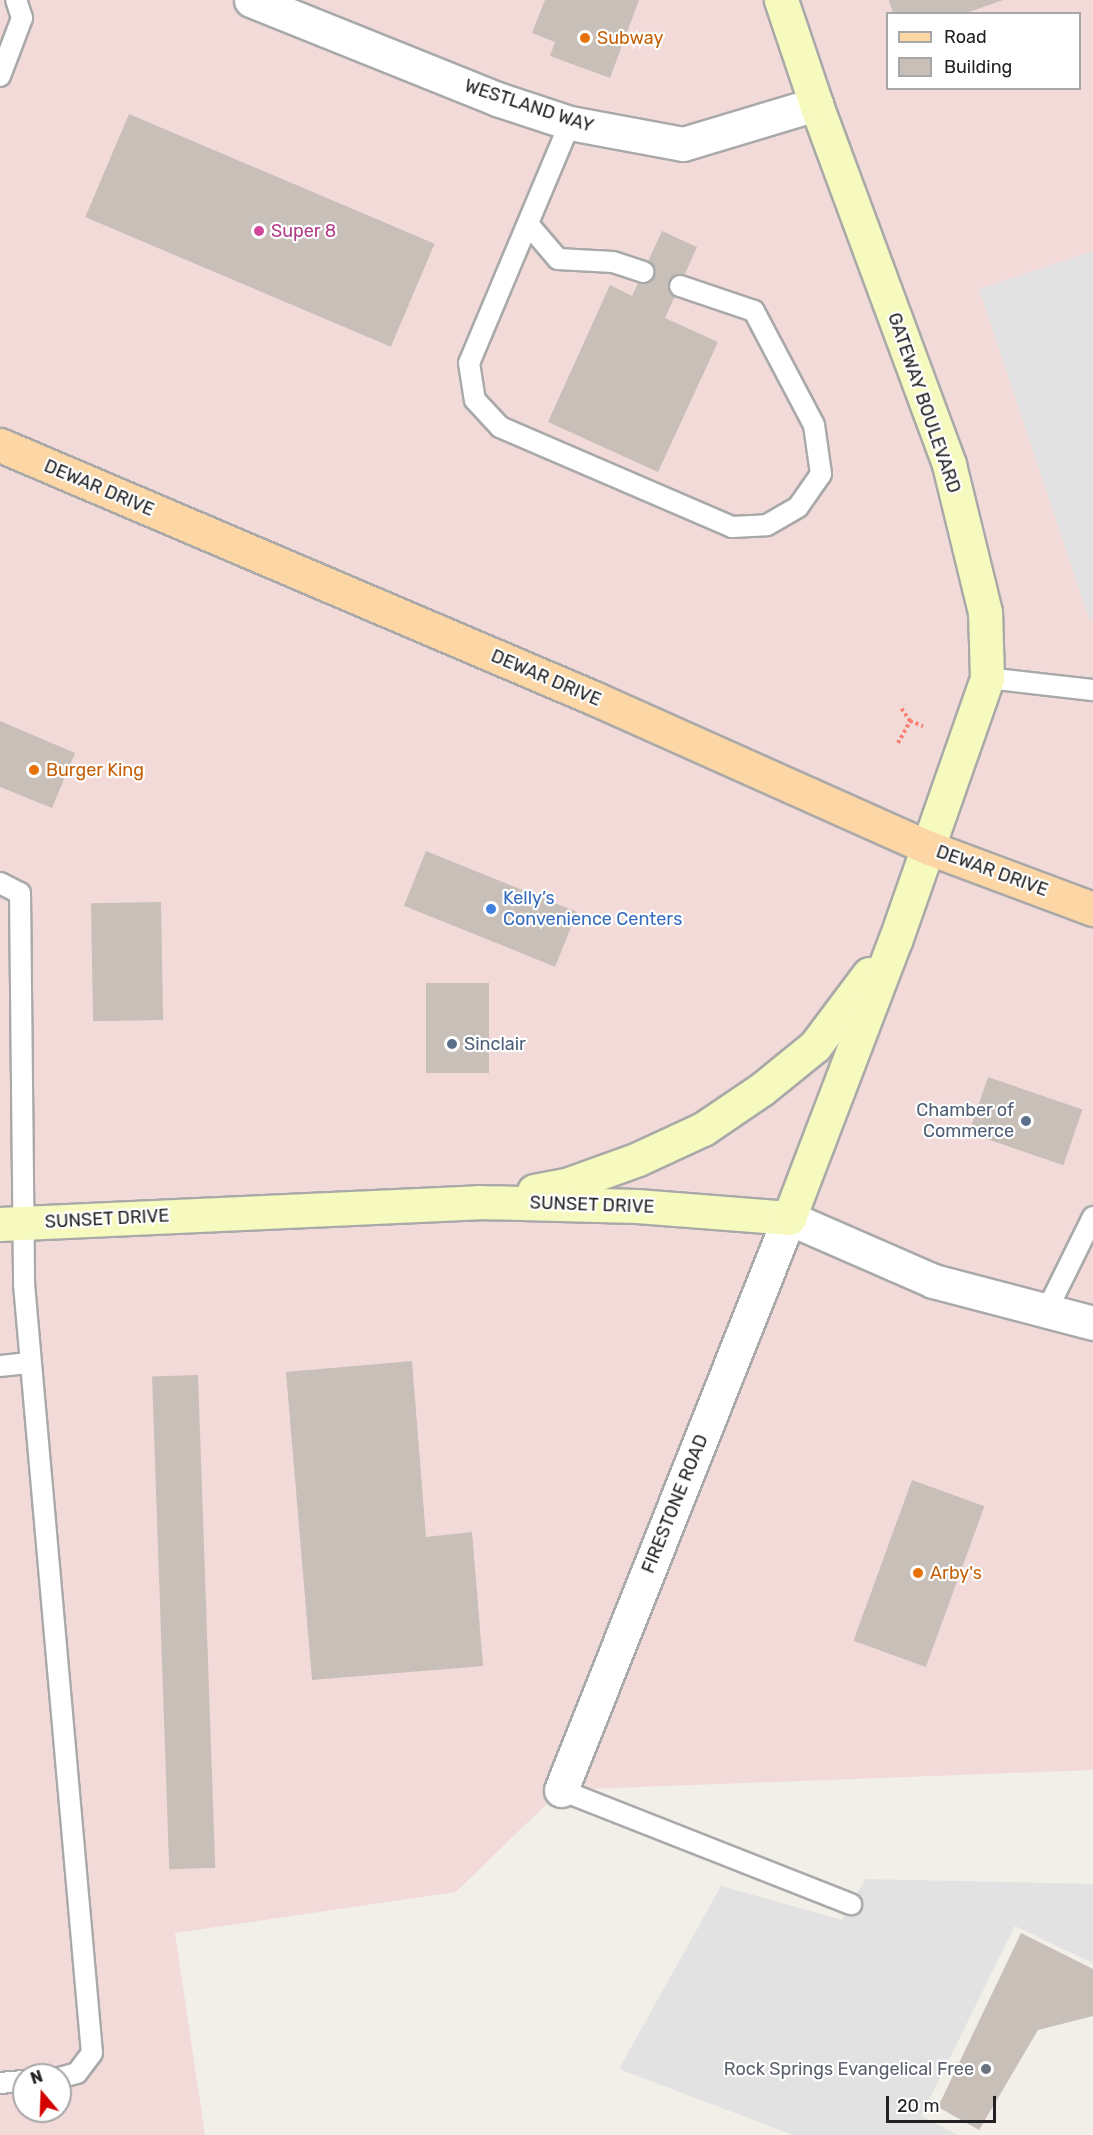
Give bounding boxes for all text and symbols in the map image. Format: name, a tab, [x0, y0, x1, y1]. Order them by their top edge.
legend	[886, 12, 1081, 90]
text: Road	[944, 26, 987, 48]
place label: Subway	[597, 27, 663, 49]
marker: Subway	[578, 31, 592, 45]
text: Building	[944, 56, 1012, 78]
street label: WESTLAND WAY	[462, 75, 596, 137]
place label: Super 8	[271, 220, 337, 242]
marker: Super 8	[252, 224, 266, 238]
street label: GATEWAY BOULEVARD	[883, 310, 965, 496]
street label: DEWAR DRIVE	[41, 455, 157, 521]
street label: DEWAR DRIVE	[488, 645, 604, 711]
place label: Burger King	[46, 759, 144, 781]
marker: Burger King	[27, 763, 41, 777]
street label: DEWAR DRIVE	[933, 841, 1051, 901]
place label: Kelly’s Convenience Centers	[503, 888, 682, 930]
marker: Kelly’s Convenience Centers	[484, 902, 498, 916]
place label: Sinclair	[464, 1033, 526, 1055]
marker: Sinclair	[445, 1037, 459, 1051]
place label: Chamber of Commerce	[916, 1100, 1014, 1142]
marker: Chamber of Commerce	[1019, 1114, 1033, 1128]
street label: SUNSET DRIVE	[529, 1192, 655, 1218]
street label: SUNSET DRIVE	[44, 1205, 170, 1233]
street label: FIRESTONE ROAD	[637, 1432, 713, 1576]
place label: Arby's	[930, 1562, 982, 1584]
marker: Arby's	[911, 1566, 925, 1580]
place label: Rock Springs Evangelical Free	[724, 2058, 974, 2080]
marker: Rock Springs Evangelical Free	[979, 2062, 993, 2076]
north arrow	[12, 2063, 72, 2123]
text: N	[28, 2067, 45, 2088]
scale bar	[889, 2084, 998, 2122]
text: 20 m	[897, 2095, 939, 2117]

